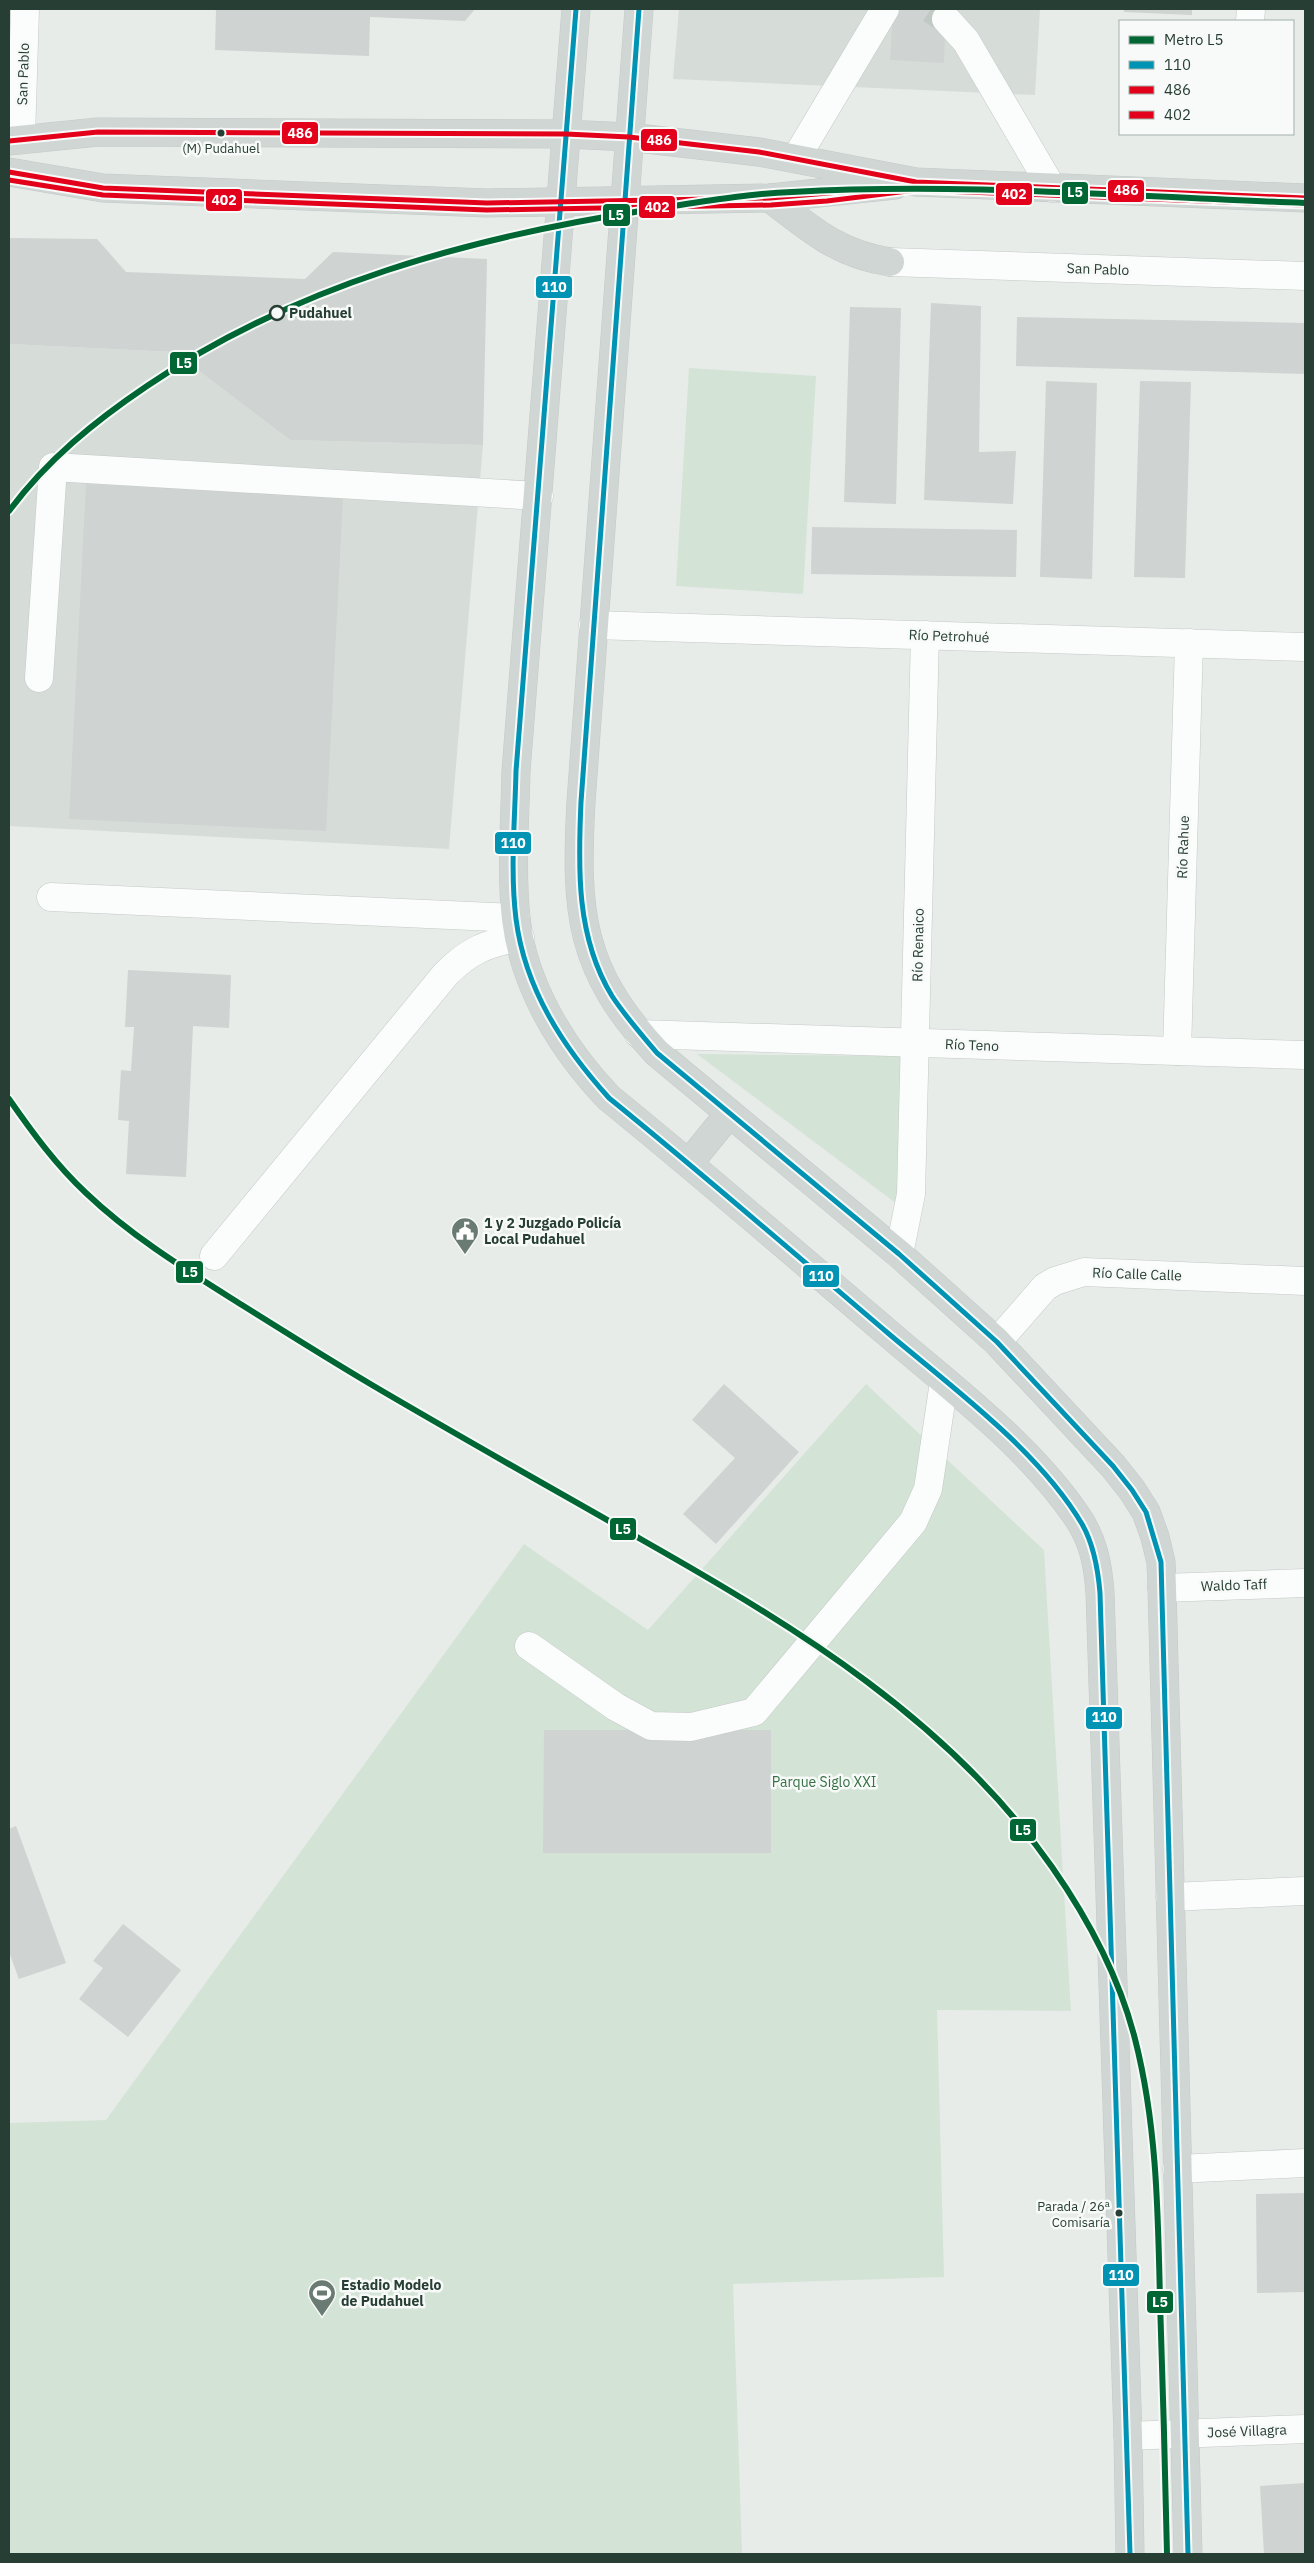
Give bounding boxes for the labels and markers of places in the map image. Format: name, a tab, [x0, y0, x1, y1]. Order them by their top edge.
marker: (M) Pudahuel	[216, 128, 226, 138]
place label: (M) Pudahuel	[182, 140, 260, 157]
place label: Pudahuel	[289, 304, 352, 322]
marker: Pudahuel	[269, 305, 285, 321]
place label: 1 y 2 Juzgado Policía Local Pudahuel	[484, 1214, 621, 1248]
public building icon: 1 y 2 Juzgado Policía Local Pudahuel	[450, 1216, 480, 1255]
place label: Parada / 26ª Comisaría	[1037, 2198, 1110, 2231]
marker: Parada / 26ª Comisaría	[1114, 2208, 1124, 2218]
place label: Estadio Modelo de Pudahuel	[341, 2276, 441, 2310]
sports icon: Estadio Modelo de Pudahuel	[307, 2278, 337, 2317]

